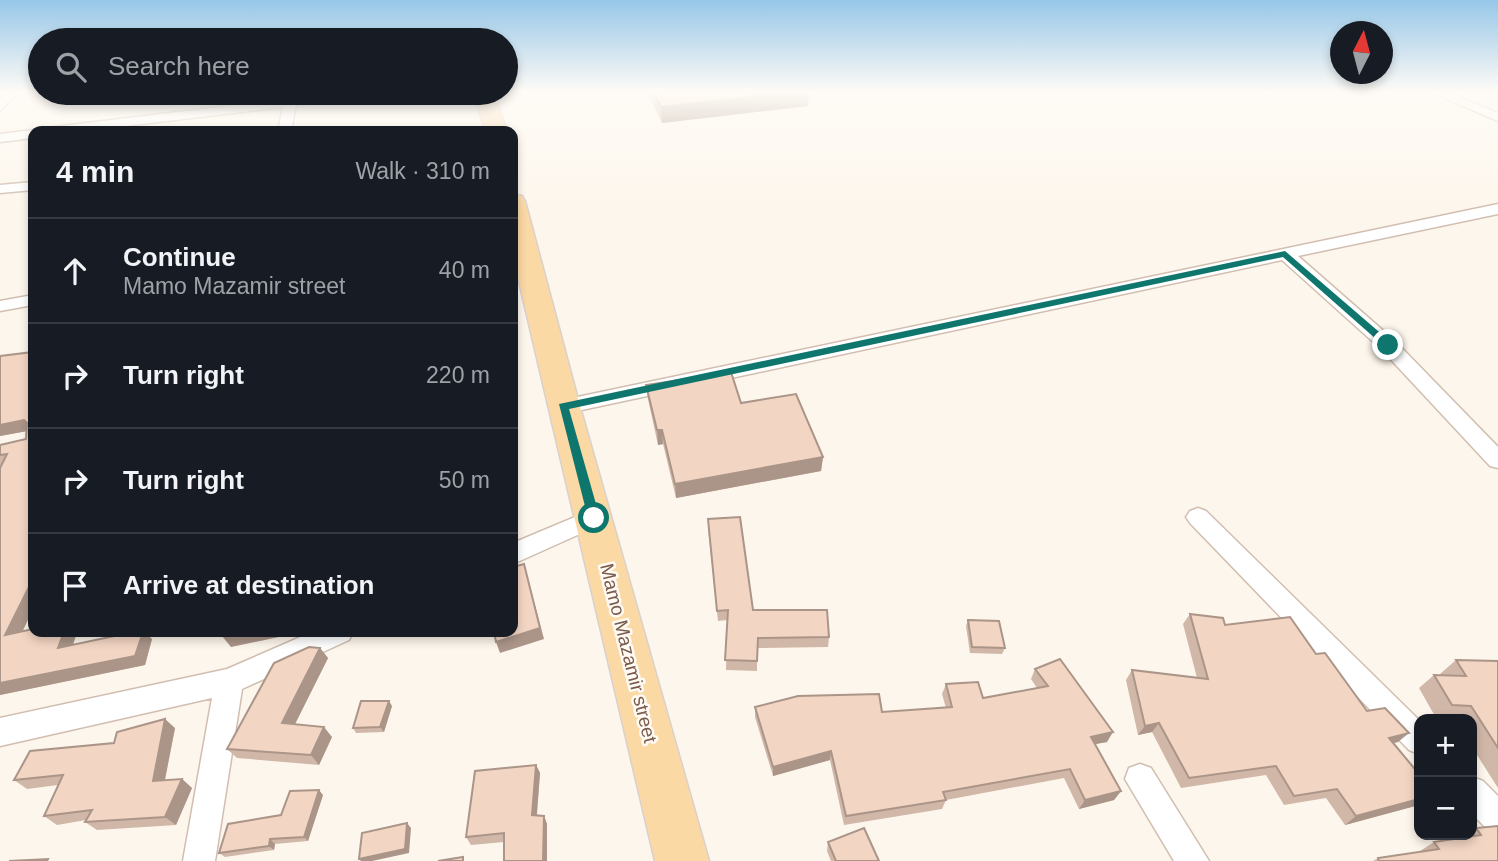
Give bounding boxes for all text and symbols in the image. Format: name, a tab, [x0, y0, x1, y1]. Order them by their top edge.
north arrow	[1330, 21, 1393, 84]
search box	[28, 28, 518, 105]
icon: search	[52, 48, 90, 86]
text: Search here	[108, 51, 250, 81]
text: 4 min	[56, 155, 134, 188]
text: Walk · 310 m	[355, 158, 490, 184]
text: Continue	[123, 242, 236, 272]
icon: ahead	[56, 252, 94, 290]
text: 40 m	[439, 257, 490, 283]
text: Mamo Mazamir street	[123, 273, 345, 299]
route end	[1372, 329, 1403, 360]
icon: right	[56, 357, 94, 395]
text: Turn right	[123, 360, 244, 390]
text: 220 m	[426, 362, 490, 388]
icon: right	[56, 462, 94, 500]
text: Turn right	[123, 465, 244, 495]
text: 50 m	[439, 467, 490, 493]
route start	[578, 502, 609, 533]
street label: Mamo Mazamir street	[596, 561, 661, 745]
icon: arrive	[56, 567, 94, 605]
text: Arrive at destination	[123, 570, 374, 600]
map controls	[1414, 714, 1477, 840]
button: +	[1414, 714, 1477, 777]
button: −	[1414, 777, 1477, 840]

